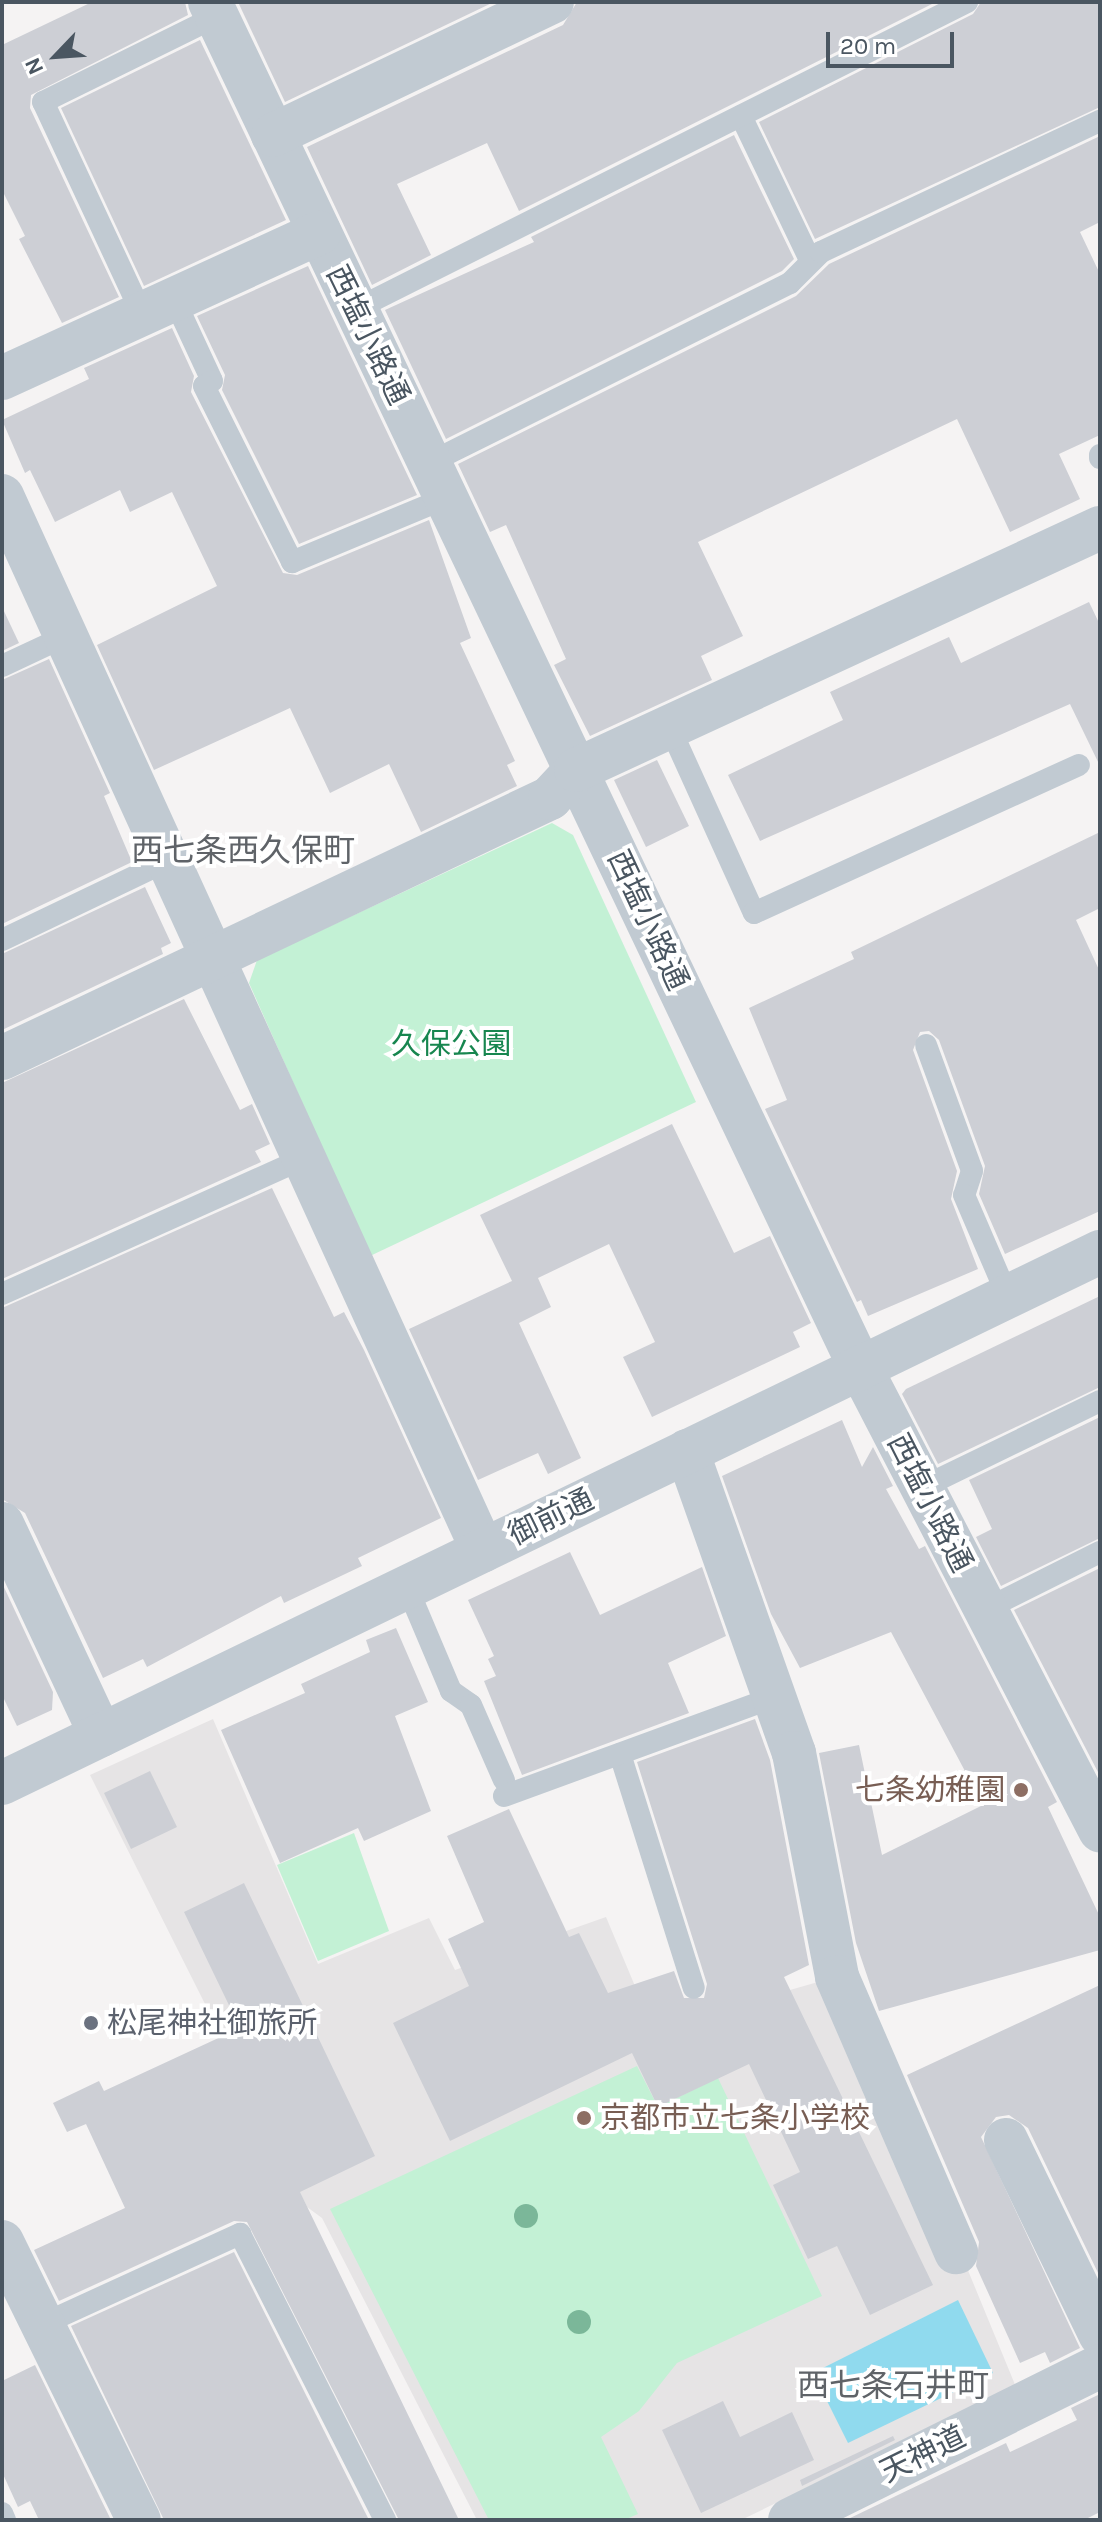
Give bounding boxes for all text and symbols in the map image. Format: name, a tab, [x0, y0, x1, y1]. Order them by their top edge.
north arrow	[16, 16, 96, 96]
scale bar	[830, 16, 958, 66]
text: 20 m	[840, 32, 896, 60]
text: N	[19, 53, 49, 79]
street label: 西塩小路通	[319, 260, 417, 410]
district label: 西七条西久保町	[131, 832, 355, 870]
street label: 西塩小路通	[600, 844, 696, 996]
park label: 久保公園	[391, 1026, 511, 1062]
street label: 西塩小路通	[880, 1428, 980, 1578]
street label: 御前通	[503, 1481, 599, 1553]
place label: 七条幼稚園	[855, 1772, 1005, 1808]
marker: 七条幼稚園	[1012, 1781, 1030, 1799]
place label: 松尾神社御旅所	[107, 2005, 317, 2041]
marker: 松尾神社御旅所	[82, 2014, 100, 2032]
place label: 京都市立七条小学校	[600, 2100, 870, 2136]
marker: 京都市立七条小学校	[575, 2109, 593, 2127]
district label: 西七条石井町	[797, 2367, 989, 2405]
street label: 天神道	[875, 2418, 971, 2490]

